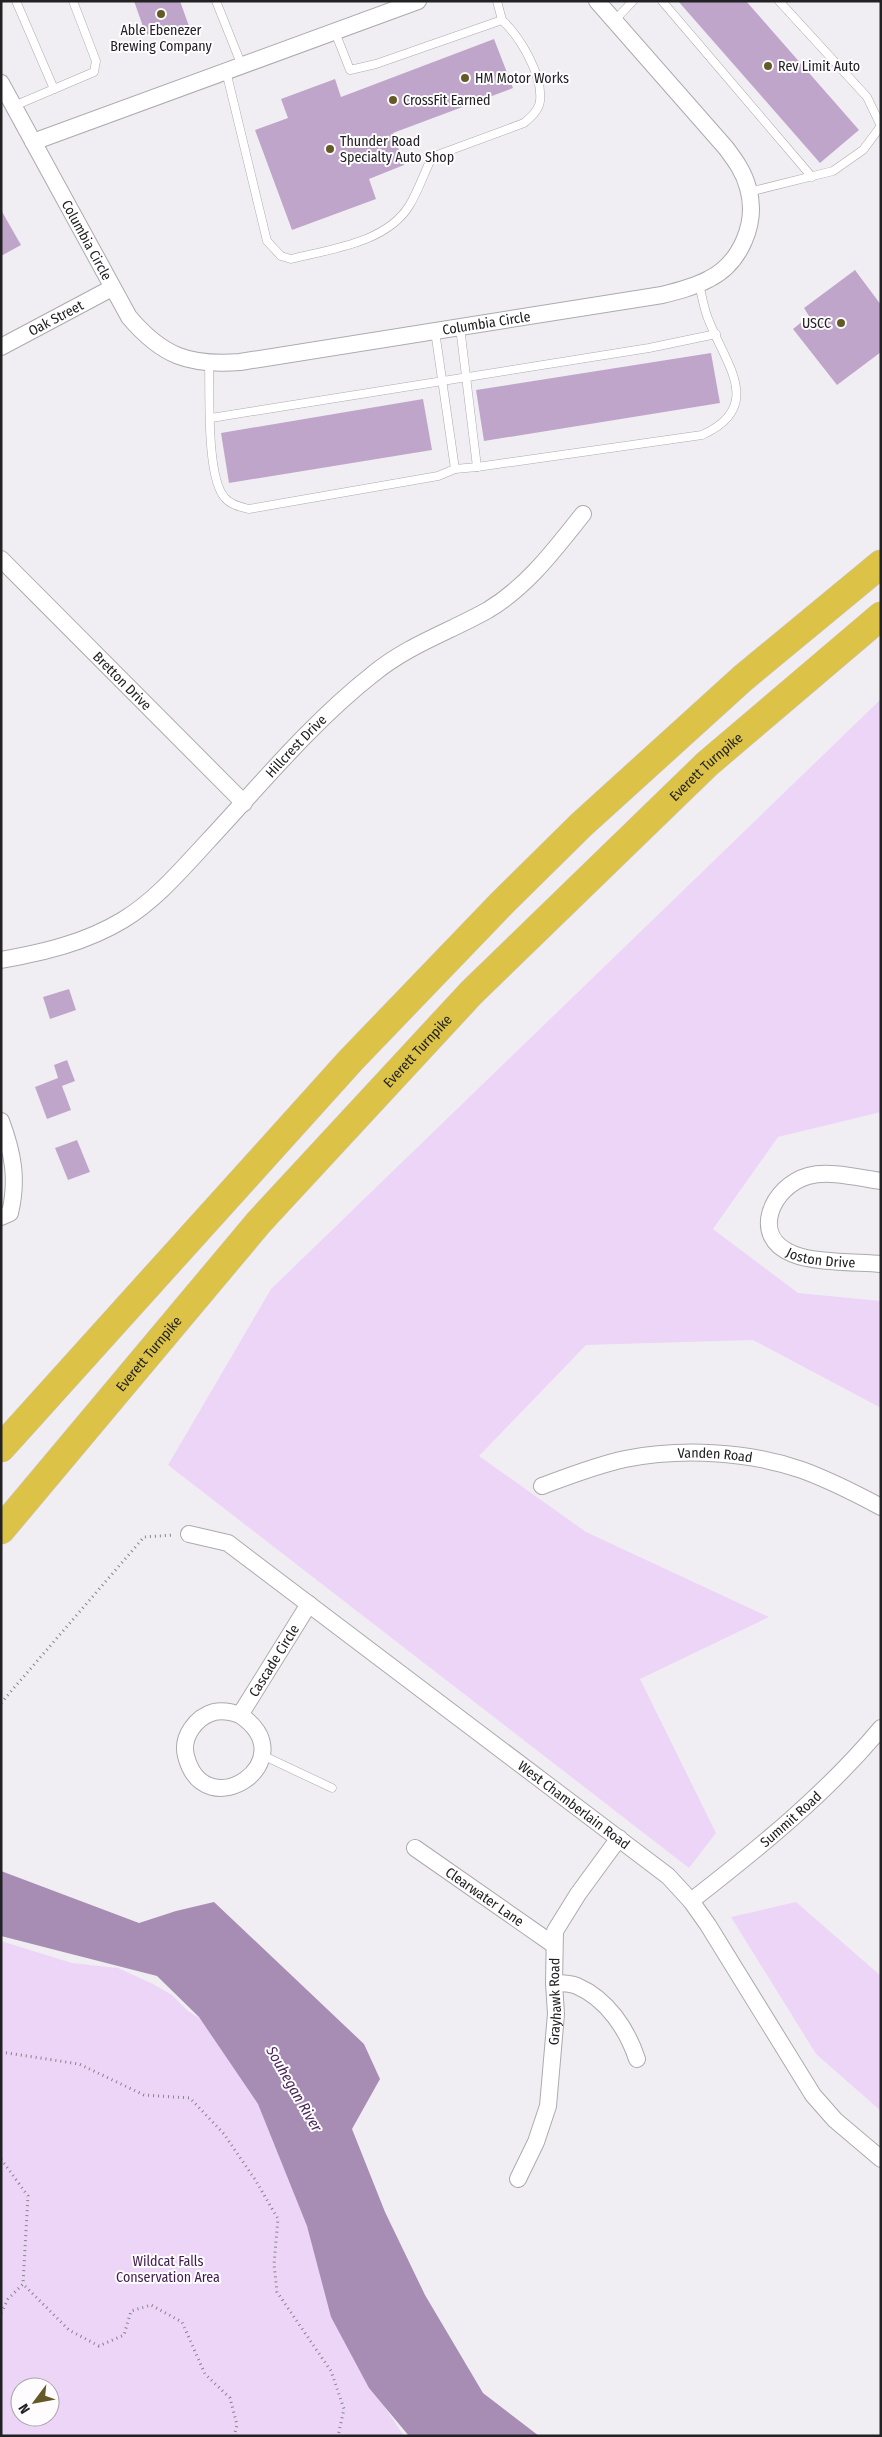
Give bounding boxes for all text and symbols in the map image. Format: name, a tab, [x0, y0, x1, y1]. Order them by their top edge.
marker: Able Ebenezer Brewing Company	[155, 8, 167, 20]
place label: Able Ebenezer Brewing Company	[110, 22, 213, 55]
place label: Rev Limit Auto	[778, 58, 860, 75]
marker: Rev Limit Auto	[762, 60, 774, 72]
place label: HM Motor Works	[475, 70, 569, 87]
marker: HM Motor Works	[459, 72, 471, 84]
place label: CrossFit Earned	[403, 92, 491, 109]
marker: CrossFit Earned	[387, 94, 399, 106]
place label: Thunder Road Specialty Auto Shop	[340, 133, 454, 166]
marker: Thunder Road Specialty Auto Shop	[324, 143, 336, 155]
street label: Columbia Circle	[58, 197, 116, 283]
street label: Oak Street	[25, 296, 87, 339]
street label: Columbia Circle	[441, 308, 532, 338]
place label: USCC	[802, 315, 831, 332]
marker: USCC	[835, 317, 847, 329]
street label: Bretton Drive	[90, 648, 155, 714]
street label: Hillcrest Drive	[262, 711, 330, 781]
street label: Everett Turnpike	[666, 729, 746, 804]
street label: Everett Turnpike	[380, 1011, 455, 1091]
street label: Joston Drive	[783, 1244, 856, 1271]
street label: Everett Turnpike	[112, 1312, 185, 1395]
street label: Vanden Road	[677, 1444, 754, 1466]
street label: Cascade Circle	[245, 1621, 303, 1700]
street label: West Chamberlain Road	[515, 1757, 633, 1853]
street label: Summit Road	[756, 1787, 825, 1851]
street label: Clearwater Lane	[442, 1863, 527, 1930]
street label: Grayhawk Road	[545, 1958, 565, 2046]
water label: Souhegan River	[262, 2042, 326, 2136]
park label: Wildcat Falls Conservation Area	[116, 2253, 220, 2286]
north arrow	[10, 2377, 60, 2427]
text: N	[15, 2401, 34, 2417]

